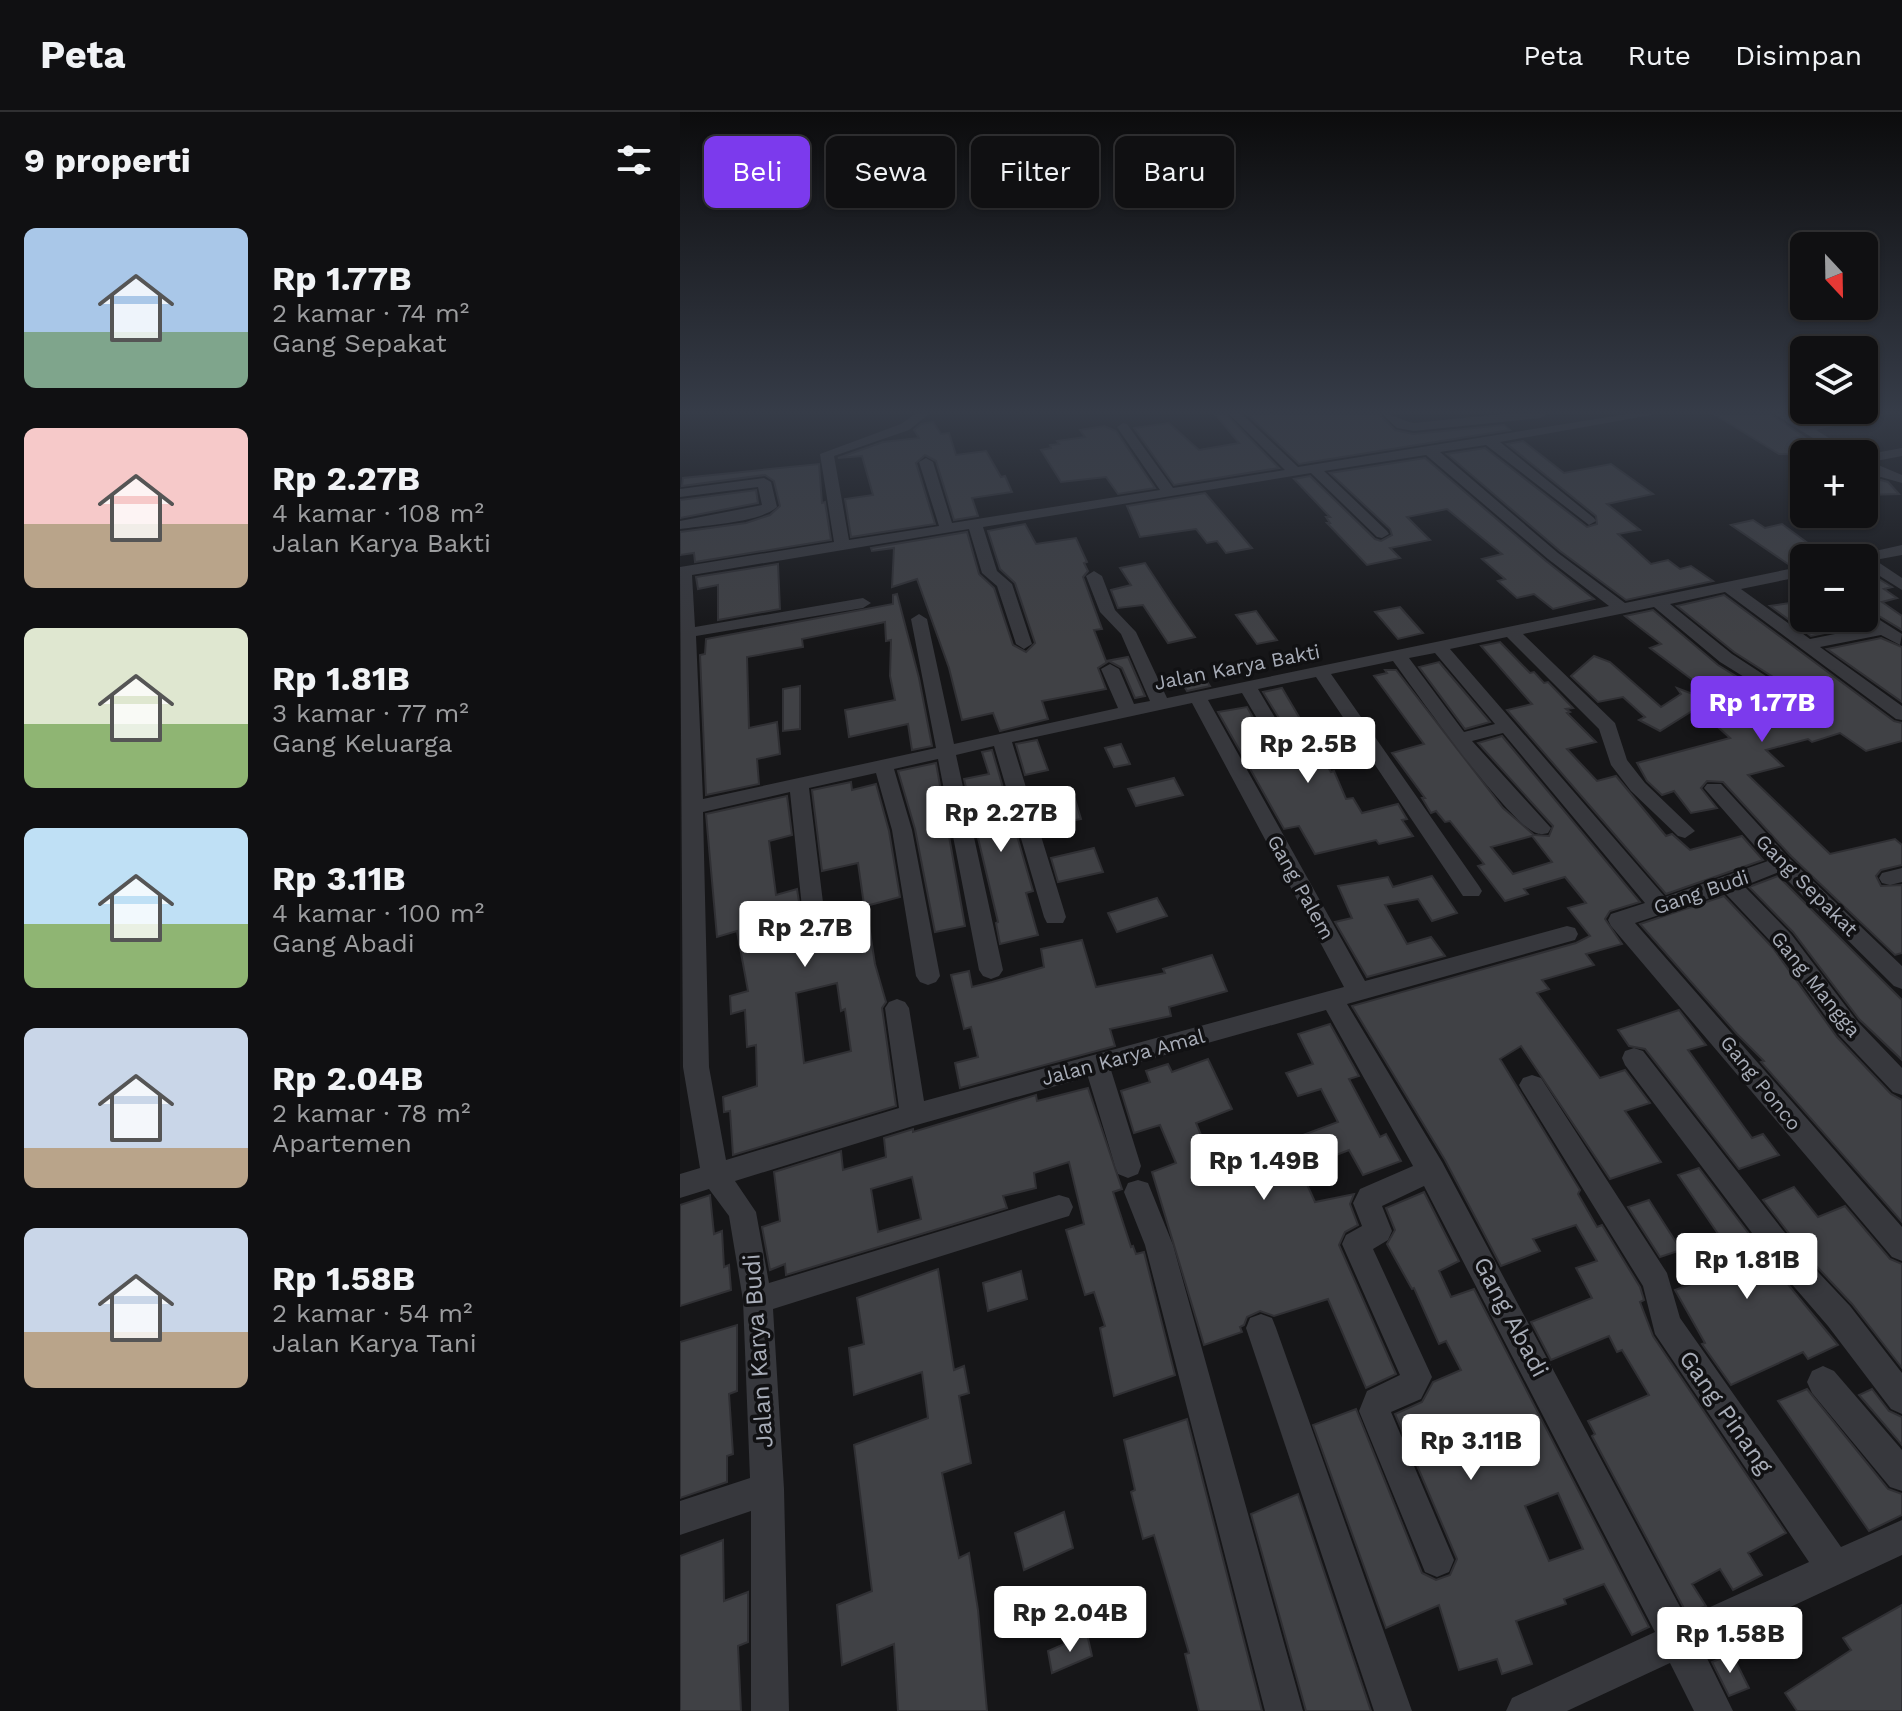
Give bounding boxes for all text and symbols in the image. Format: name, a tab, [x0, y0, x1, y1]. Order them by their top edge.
text: Peta	[40, 33, 126, 77]
text: Peta	[1523, 39, 1583, 72]
text: Rute	[1627, 39, 1691, 72]
text: Disimpan	[1735, 39, 1862, 72]
chip: Beli	[704, 136, 810, 208]
chip: Sewa	[826, 136, 955, 208]
chip: Filter	[971, 136, 1099, 208]
chip: Baru	[1115, 136, 1234, 208]
icon: filters	[612, 138, 656, 182]
text: 9 properti	[24, 140, 191, 180]
north arrow	[1790, 232, 1878, 320]
map controls	[1790, 232, 1878, 632]
text: Rp 1.77B	[272, 258, 411, 298]
icon: home	[88, 260, 184, 356]
text: 2 kamar · 74 m²	[272, 298, 469, 328]
text: Gang Sepakat	[272, 328, 447, 358]
button: layers	[1790, 336, 1878, 424]
button: +	[1790, 440, 1878, 528]
text: Rp 2.27B	[272, 458, 420, 498]
icon: home	[88, 460, 184, 556]
text: 4 kamar · 108 m²	[272, 498, 484, 528]
text: Jalan Karya Bakti	[272, 528, 491, 558]
button: −	[1790, 544, 1878, 632]
street label: Jalan Karya Bakti	[1152, 639, 1322, 695]
text: Rp 1.81B	[272, 658, 410, 698]
icon: home	[88, 660, 184, 756]
pin: Rp 1.77B	[1679, 676, 1845, 744]
text: Rp 1.77B	[1709, 687, 1815, 717]
text: 3 kamar · 77 m²	[272, 698, 469, 728]
pin: Rp 2.5B	[1234, 717, 1382, 785]
text: Gang Keluarga	[272, 728, 453, 758]
text: Rp 2.5B	[1259, 728, 1357, 758]
pin: Rp 2.27B	[918, 786, 1084, 854]
text: Rp 2.27B	[944, 797, 1058, 827]
street label: Gang Sepakat	[1751, 829, 1863, 941]
street label: Gang Palem	[1262, 831, 1340, 943]
text: Rp 3.11B	[272, 858, 406, 898]
icon: home	[88, 860, 184, 956]
street label: Gang Budi	[1650, 865, 1752, 919]
text: 4 kamar · 100 m²	[272, 898, 484, 928]
pin: Rp 2.7B	[731, 901, 879, 969]
text: Rp 2.7B	[757, 912, 853, 942]
street label: Gang Mangga	[1766, 926, 1866, 1042]
text: Gang Abadi	[272, 928, 415, 958]
street label: Jalan Karya Amal	[1039, 1024, 1207, 1090]
street label: Gang Ponco	[1715, 1031, 1807, 1135]
text: Rp 2.04B	[272, 1058, 423, 1098]
icon: home	[88, 1060, 184, 1156]
text: 2 kamar · 78 m²	[272, 1098, 471, 1128]
text: Apartemen	[272, 1128, 412, 1158]
pin: Rp 1.49B	[1181, 1134, 1347, 1202]
text: Rp 1.49B	[1209, 1145, 1319, 1175]
pin: Rp 1.81B	[1664, 1233, 1830, 1301]
text: Rp 1.81B	[1694, 1244, 1800, 1274]
street label: Gang Abadi	[1468, 1252, 1554, 1382]
street label: Jalan Karya Budi	[737, 1253, 779, 1449]
text: Rp 1.58B	[272, 1258, 415, 1298]
icon: home	[88, 1260, 184, 1356]
text: 2 kamar · 54 m²	[272, 1298, 473, 1328]
text: Jalan Karya Tani	[272, 1328, 477, 1358]
street label: Gang Pinang	[1673, 1345, 1779, 1479]
pin: Rp 3.11B	[1388, 1414, 1554, 1482]
text: Rp 3.11B	[1420, 1425, 1522, 1455]
pin: Rp 2.04B	[987, 1586, 1153, 1654]
text: Rp 2.04B	[1012, 1597, 1128, 1627]
pin: Rp 1.58B	[1647, 1607, 1813, 1675]
text: Rp 1.58B	[1675, 1618, 1785, 1648]

